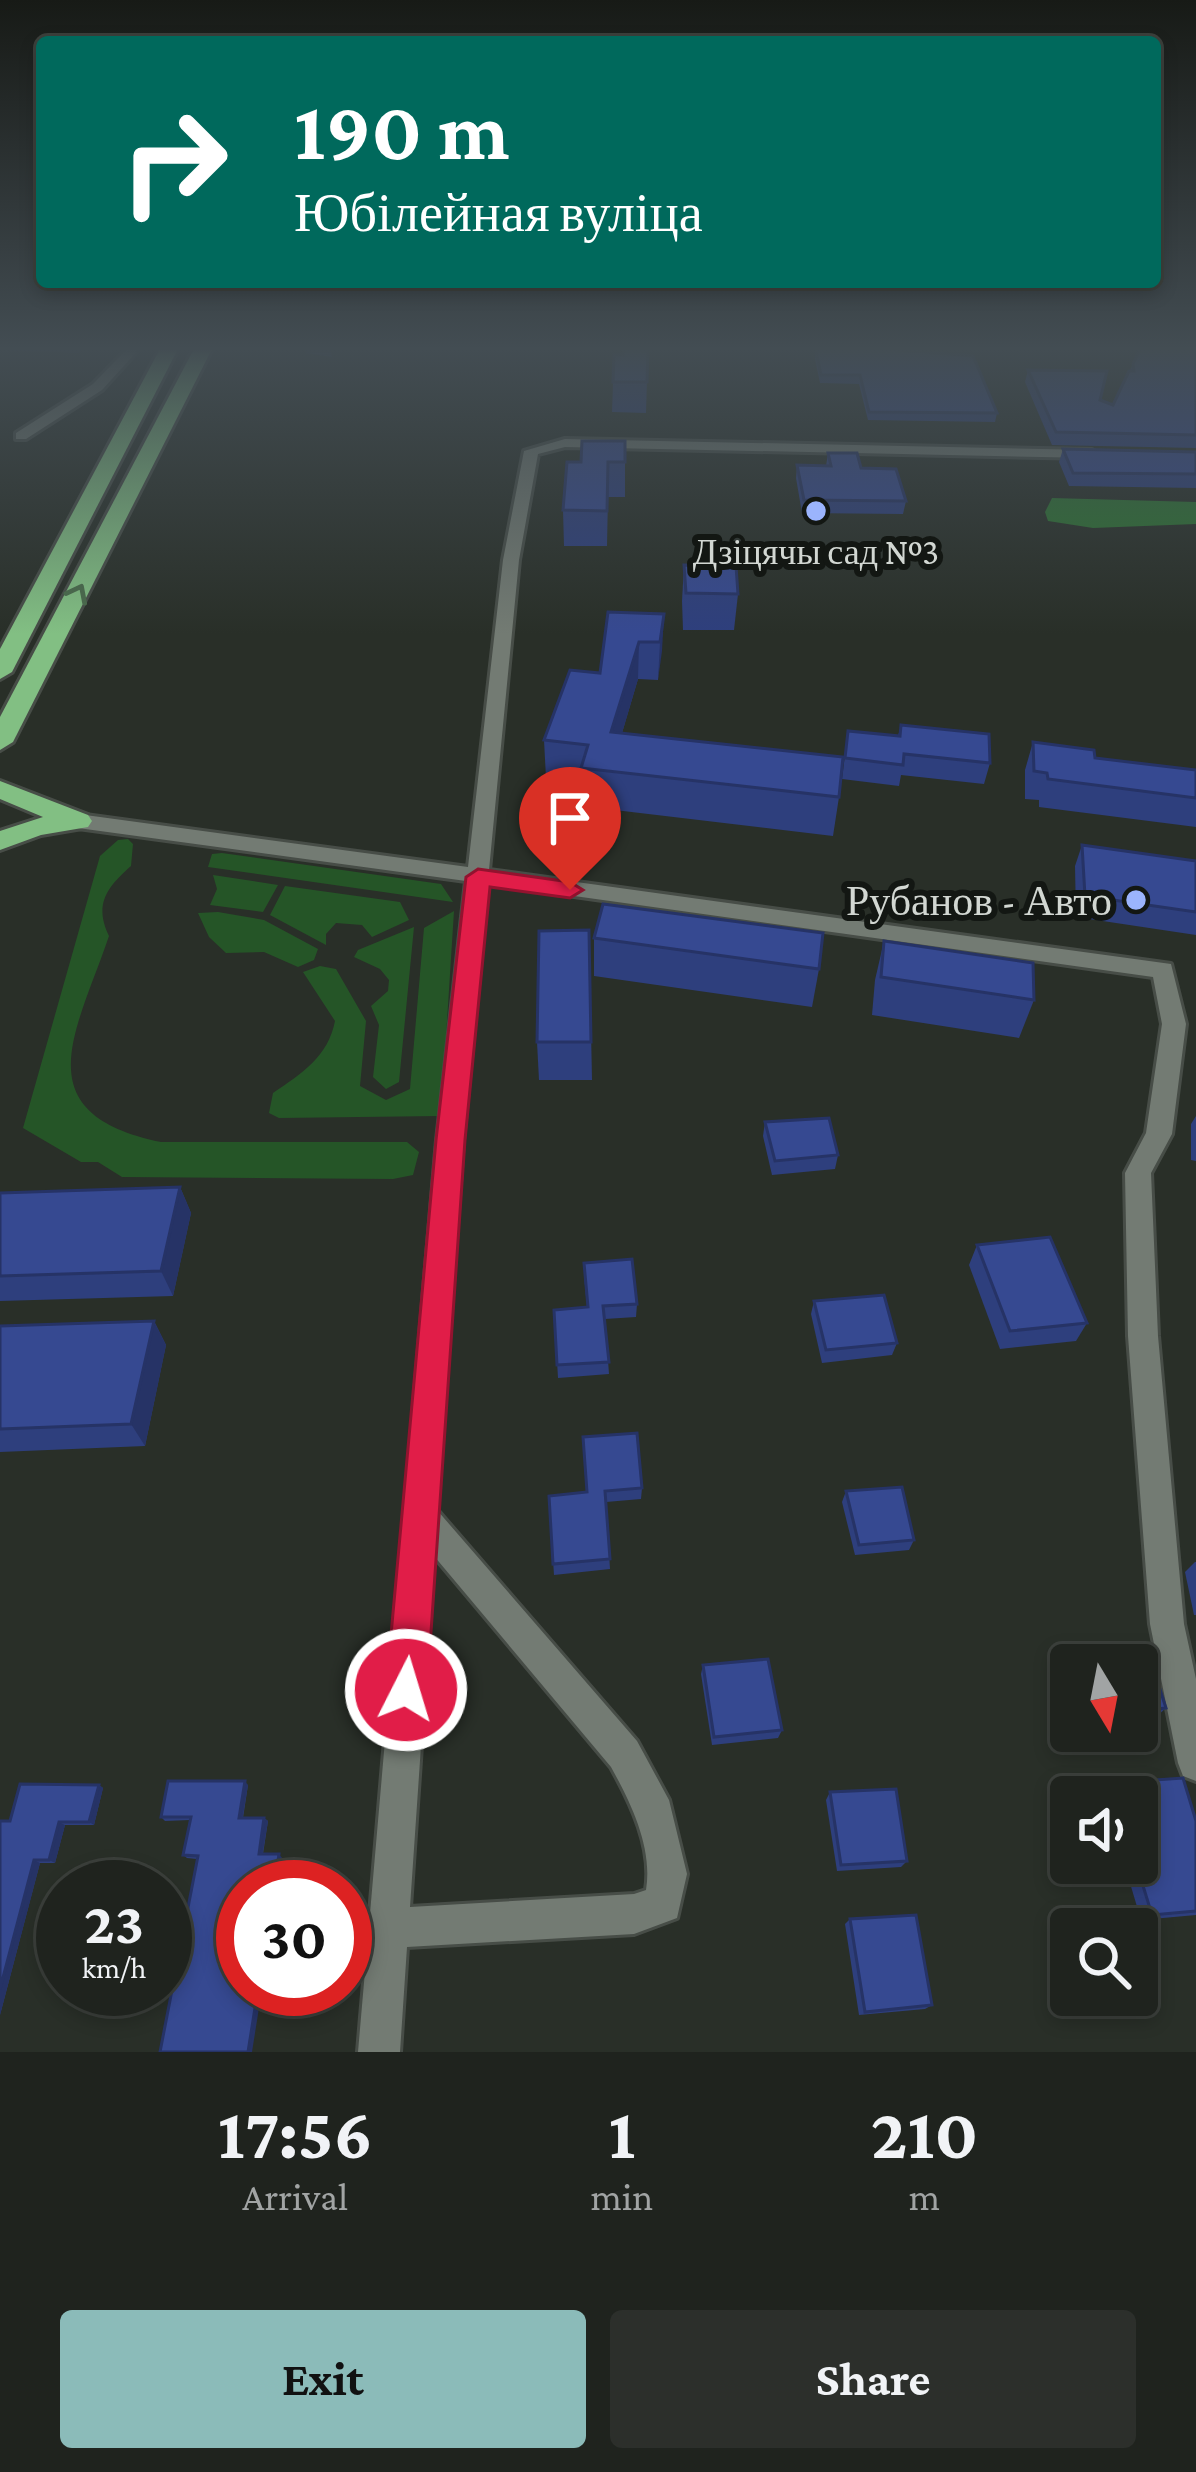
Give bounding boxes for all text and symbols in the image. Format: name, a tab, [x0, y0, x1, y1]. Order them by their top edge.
icon: right	[96, 84, 252, 240]
text: 190 m	[294, 84, 510, 177]
text: Юбілейная вуліца	[294, 183, 703, 243]
marker: Дзіцячы сад №3	[803, 498, 829, 524]
place label: Дзіцячы сад №3	[693, 532, 939, 572]
one-way arrow	[63, 584, 86, 606]
pin	[519, 767, 621, 890]
icon: arrive	[537, 785, 603, 851]
place label: Рубанов - Авто	[846, 877, 1112, 924]
marker: Рубанов - Авто	[1123, 887, 1149, 913]
position arrow	[343, 1627, 469, 1753]
north arrow	[1050, 1644, 1158, 1752]
map controls	[1050, 1644, 1158, 2016]
button: sound	[1050, 1776, 1158, 1884]
speed limit sign: 30	[216, 1860, 372, 2016]
text: 23	[84, 1889, 144, 1956]
button: search	[1050, 1908, 1158, 2016]
text: km/h	[82, 1951, 146, 1984]
text: 17:56	[218, 2093, 373, 2173]
text: 1	[608, 2093, 635, 2173]
text: 210	[871, 2093, 978, 2173]
text: Arrival	[242, 2175, 348, 2218]
text: min	[591, 2175, 653, 2218]
text: m	[909, 2175, 940, 2218]
button: Exit	[60, 2310, 586, 2448]
button: Share	[610, 2310, 1136, 2448]

